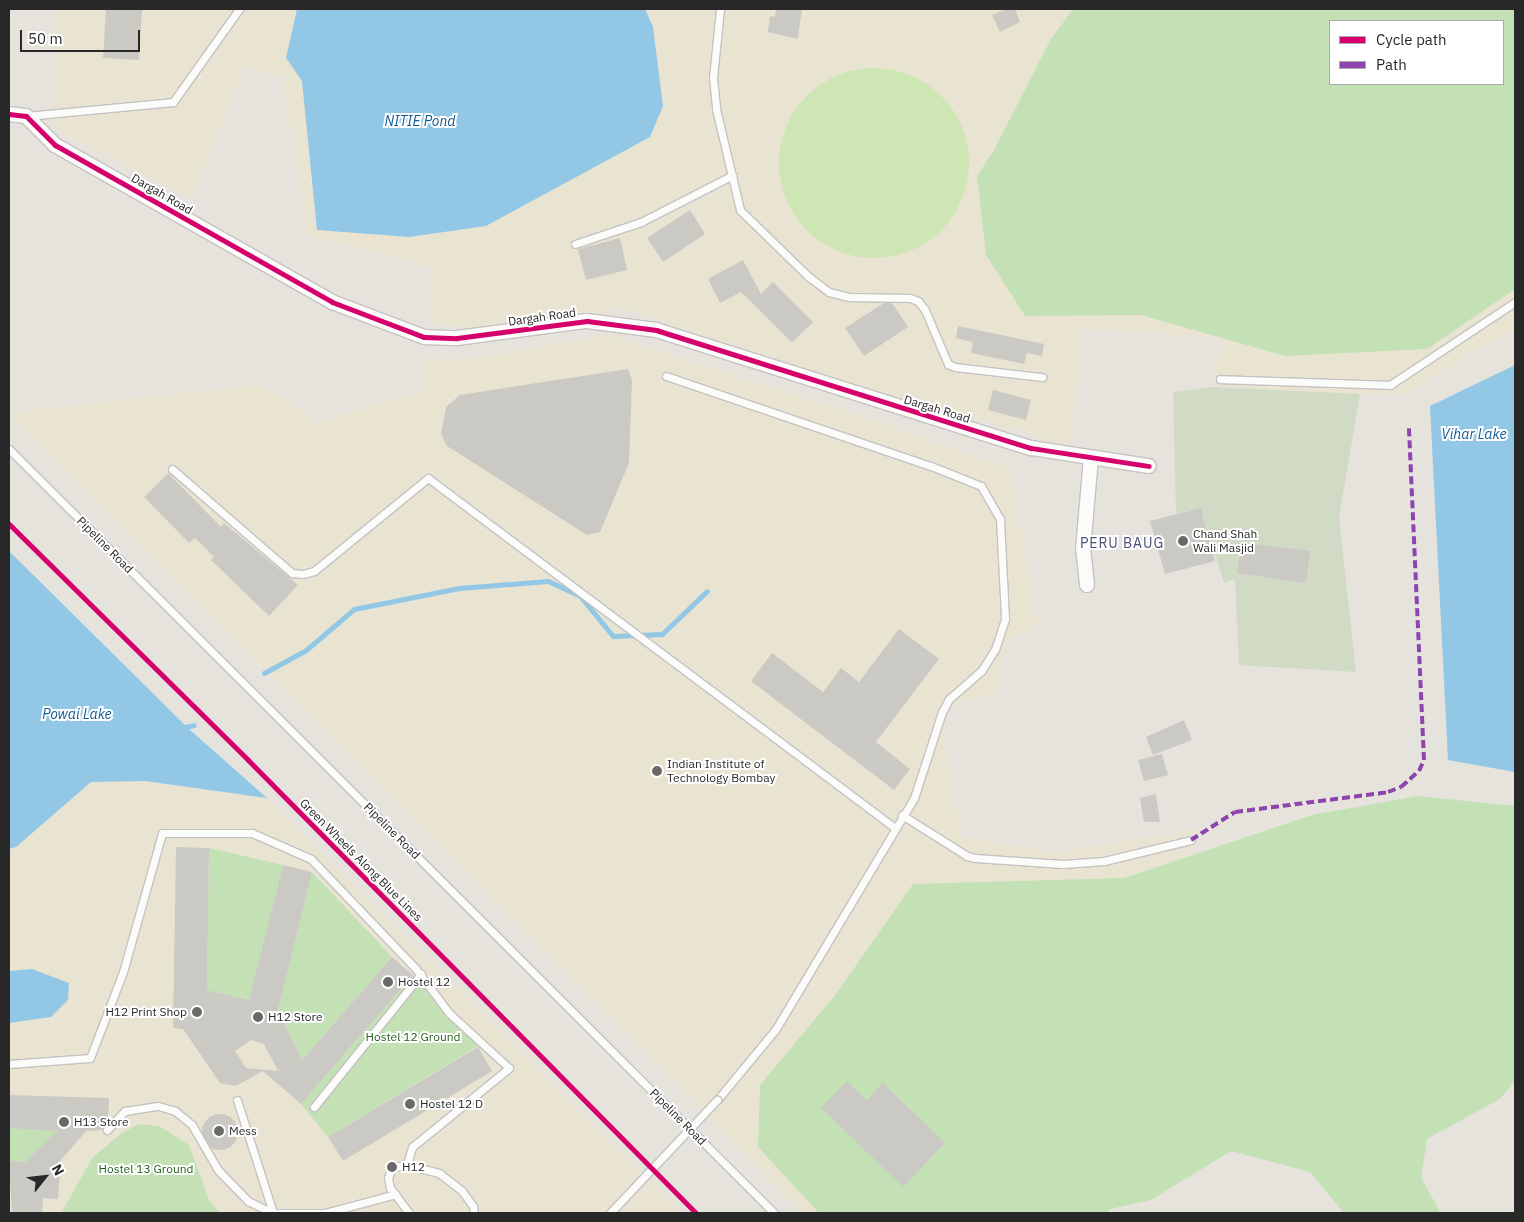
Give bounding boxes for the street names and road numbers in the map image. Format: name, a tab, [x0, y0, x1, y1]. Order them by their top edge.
street label: Dargah Road	[129, 171, 195, 217]
street label: Dargah Road	[507, 305, 577, 329]
street label: Dargah Road	[902, 392, 972, 426]
street label: Pipeline Road	[74, 514, 136, 576]
street label: Green Wheels Along Blue Lines	[297, 796, 425, 924]
street label: Pipeline Road	[361, 800, 423, 862]
street label: Pipeline Road	[647, 1086, 709, 1148]

